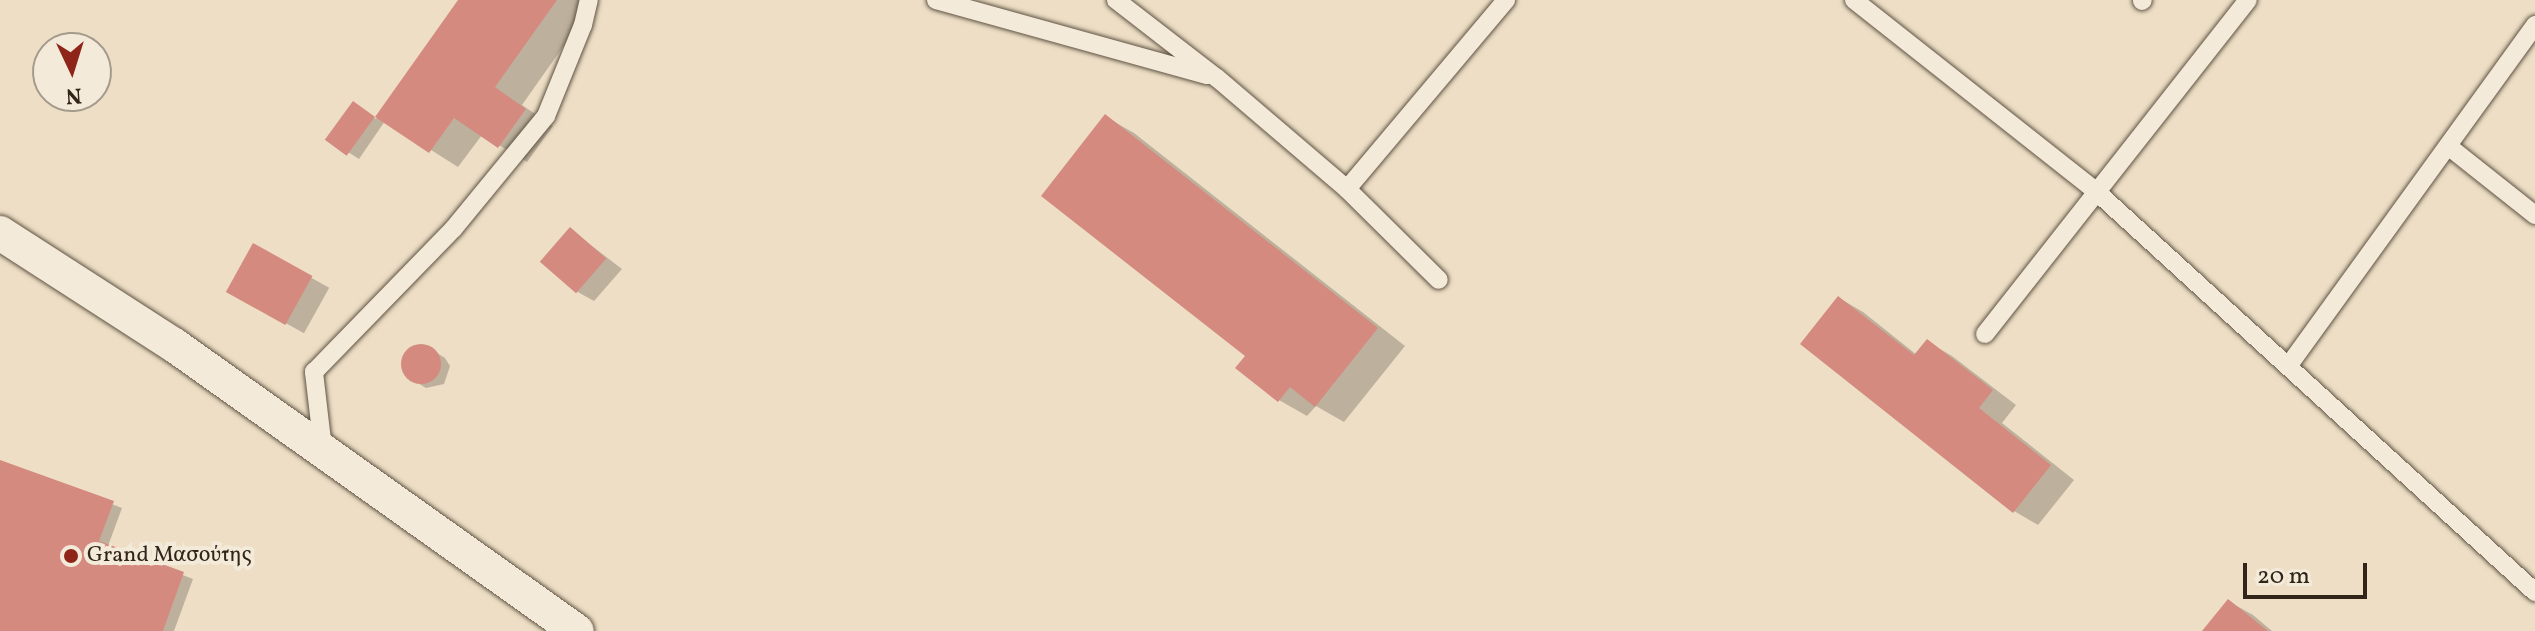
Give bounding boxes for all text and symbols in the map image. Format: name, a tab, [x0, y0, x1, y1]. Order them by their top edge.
north arrow	[32, 32, 112, 112]
text: N	[65, 78, 83, 110]
place label: Grand Μασούτης	[87, 543, 252, 569]
marker: Grand Μασούτης	[62, 547, 80, 565]
scale bar	[2247, 547, 2371, 597]
text: 20 m	[2257, 560, 2310, 594]

